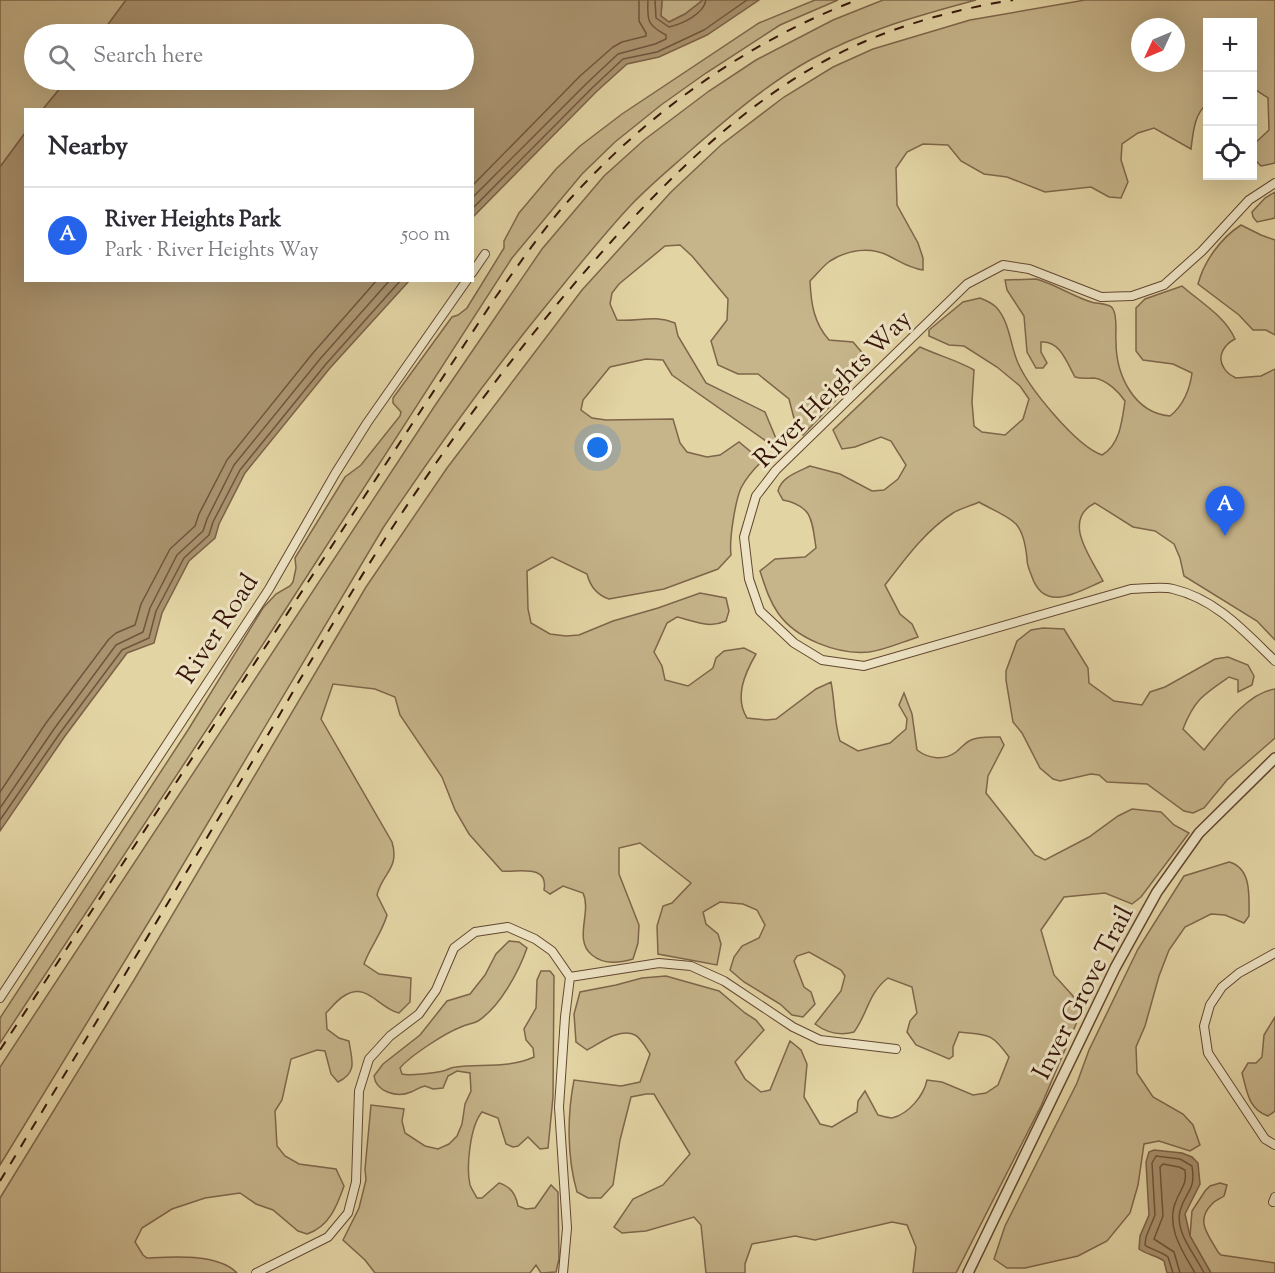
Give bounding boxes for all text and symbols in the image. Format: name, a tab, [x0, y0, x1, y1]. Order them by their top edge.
north arrow	[1131, 18, 1185, 72]
map controls	[1203, 18, 1257, 180]
button: +	[1203, 18, 1257, 72]
search box	[24, 24, 474, 90]
icon: search	[45, 41, 78, 74]
text: Search here	[93, 41, 203, 73]
button: −	[1203, 72, 1257, 126]
button: locate	[1203, 126, 1257, 180]
text: Nearby	[48, 129, 128, 166]
text: River Heights Park	[105, 205, 281, 237]
text: A	[59, 221, 76, 250]
text: 500 m	[401, 221, 450, 250]
text: Park · River Heights Way	[105, 237, 319, 266]
street label: River Heights Way	[746, 302, 921, 477]
your location	[583, 433, 612, 462]
pin: A	[1206, 486, 1244, 536]
street label: River Road	[170, 567, 269, 692]
street label: Inver Grove Trail	[1024, 900, 1144, 1087]

